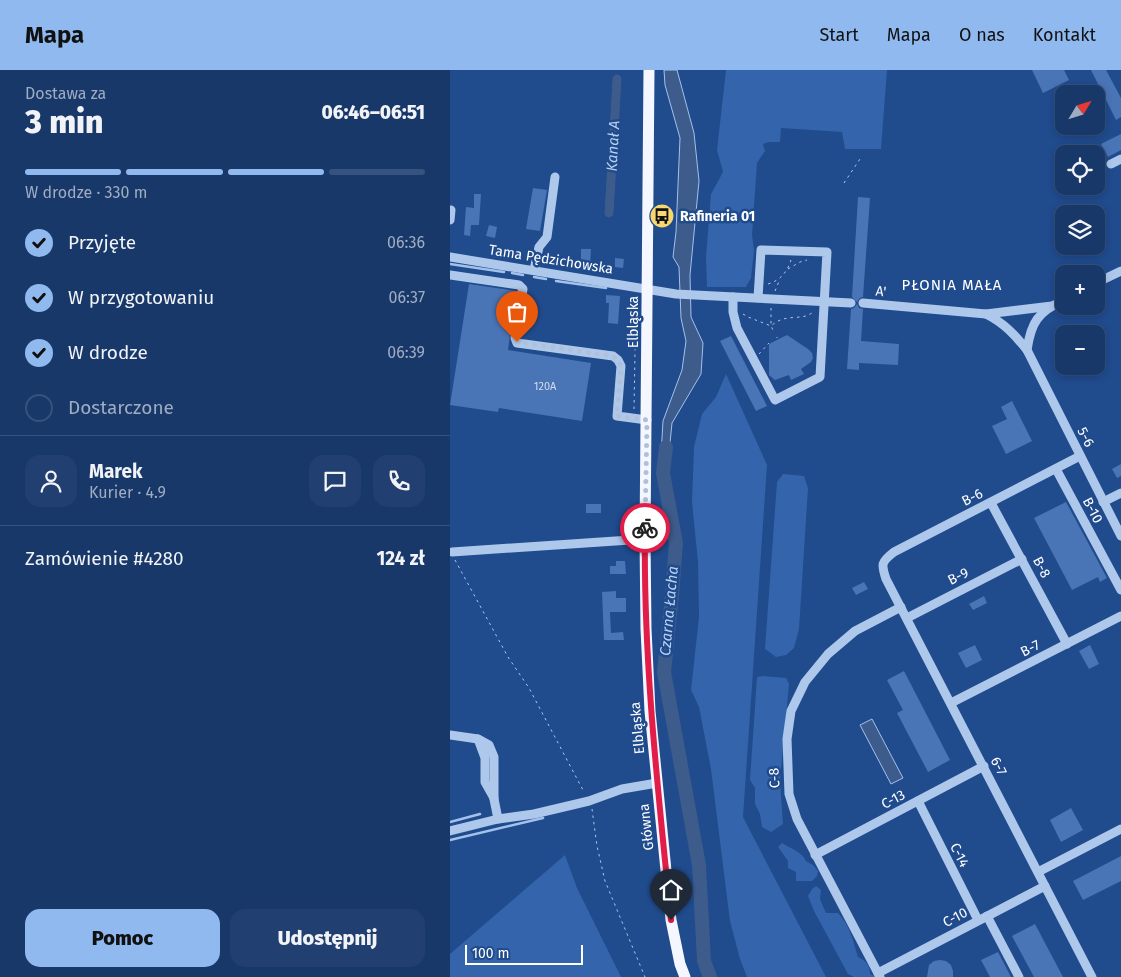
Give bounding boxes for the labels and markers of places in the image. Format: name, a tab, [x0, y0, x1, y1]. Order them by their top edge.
bus stop icon: Rafineria 01	[649, 203, 675, 229]
place label: Rafineria 01	[680, 208, 755, 225]
pin	[496, 291, 538, 342]
pin	[650, 869, 692, 920]

